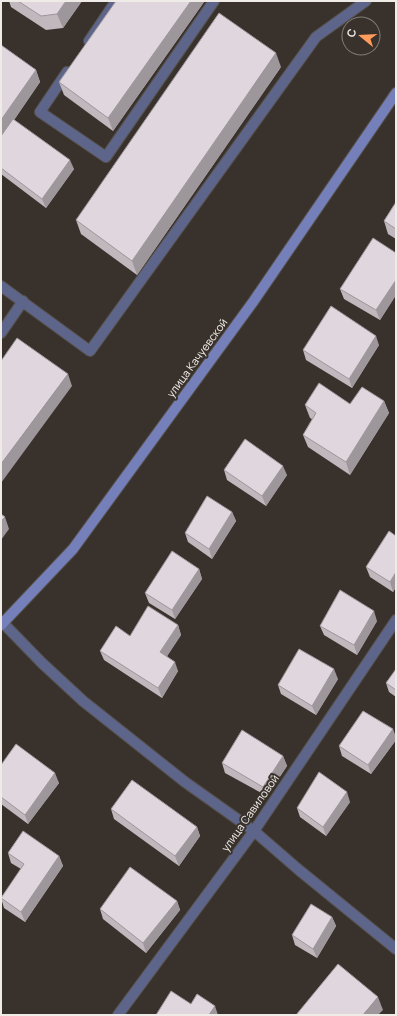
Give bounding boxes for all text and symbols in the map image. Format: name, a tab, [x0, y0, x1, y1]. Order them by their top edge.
north arrow	[341, 16, 381, 56]
text: С	[343, 27, 359, 39]
street label: улица Качуевской	[163, 315, 230, 400]
street label: улица Савиловой	[217, 771, 282, 854]

